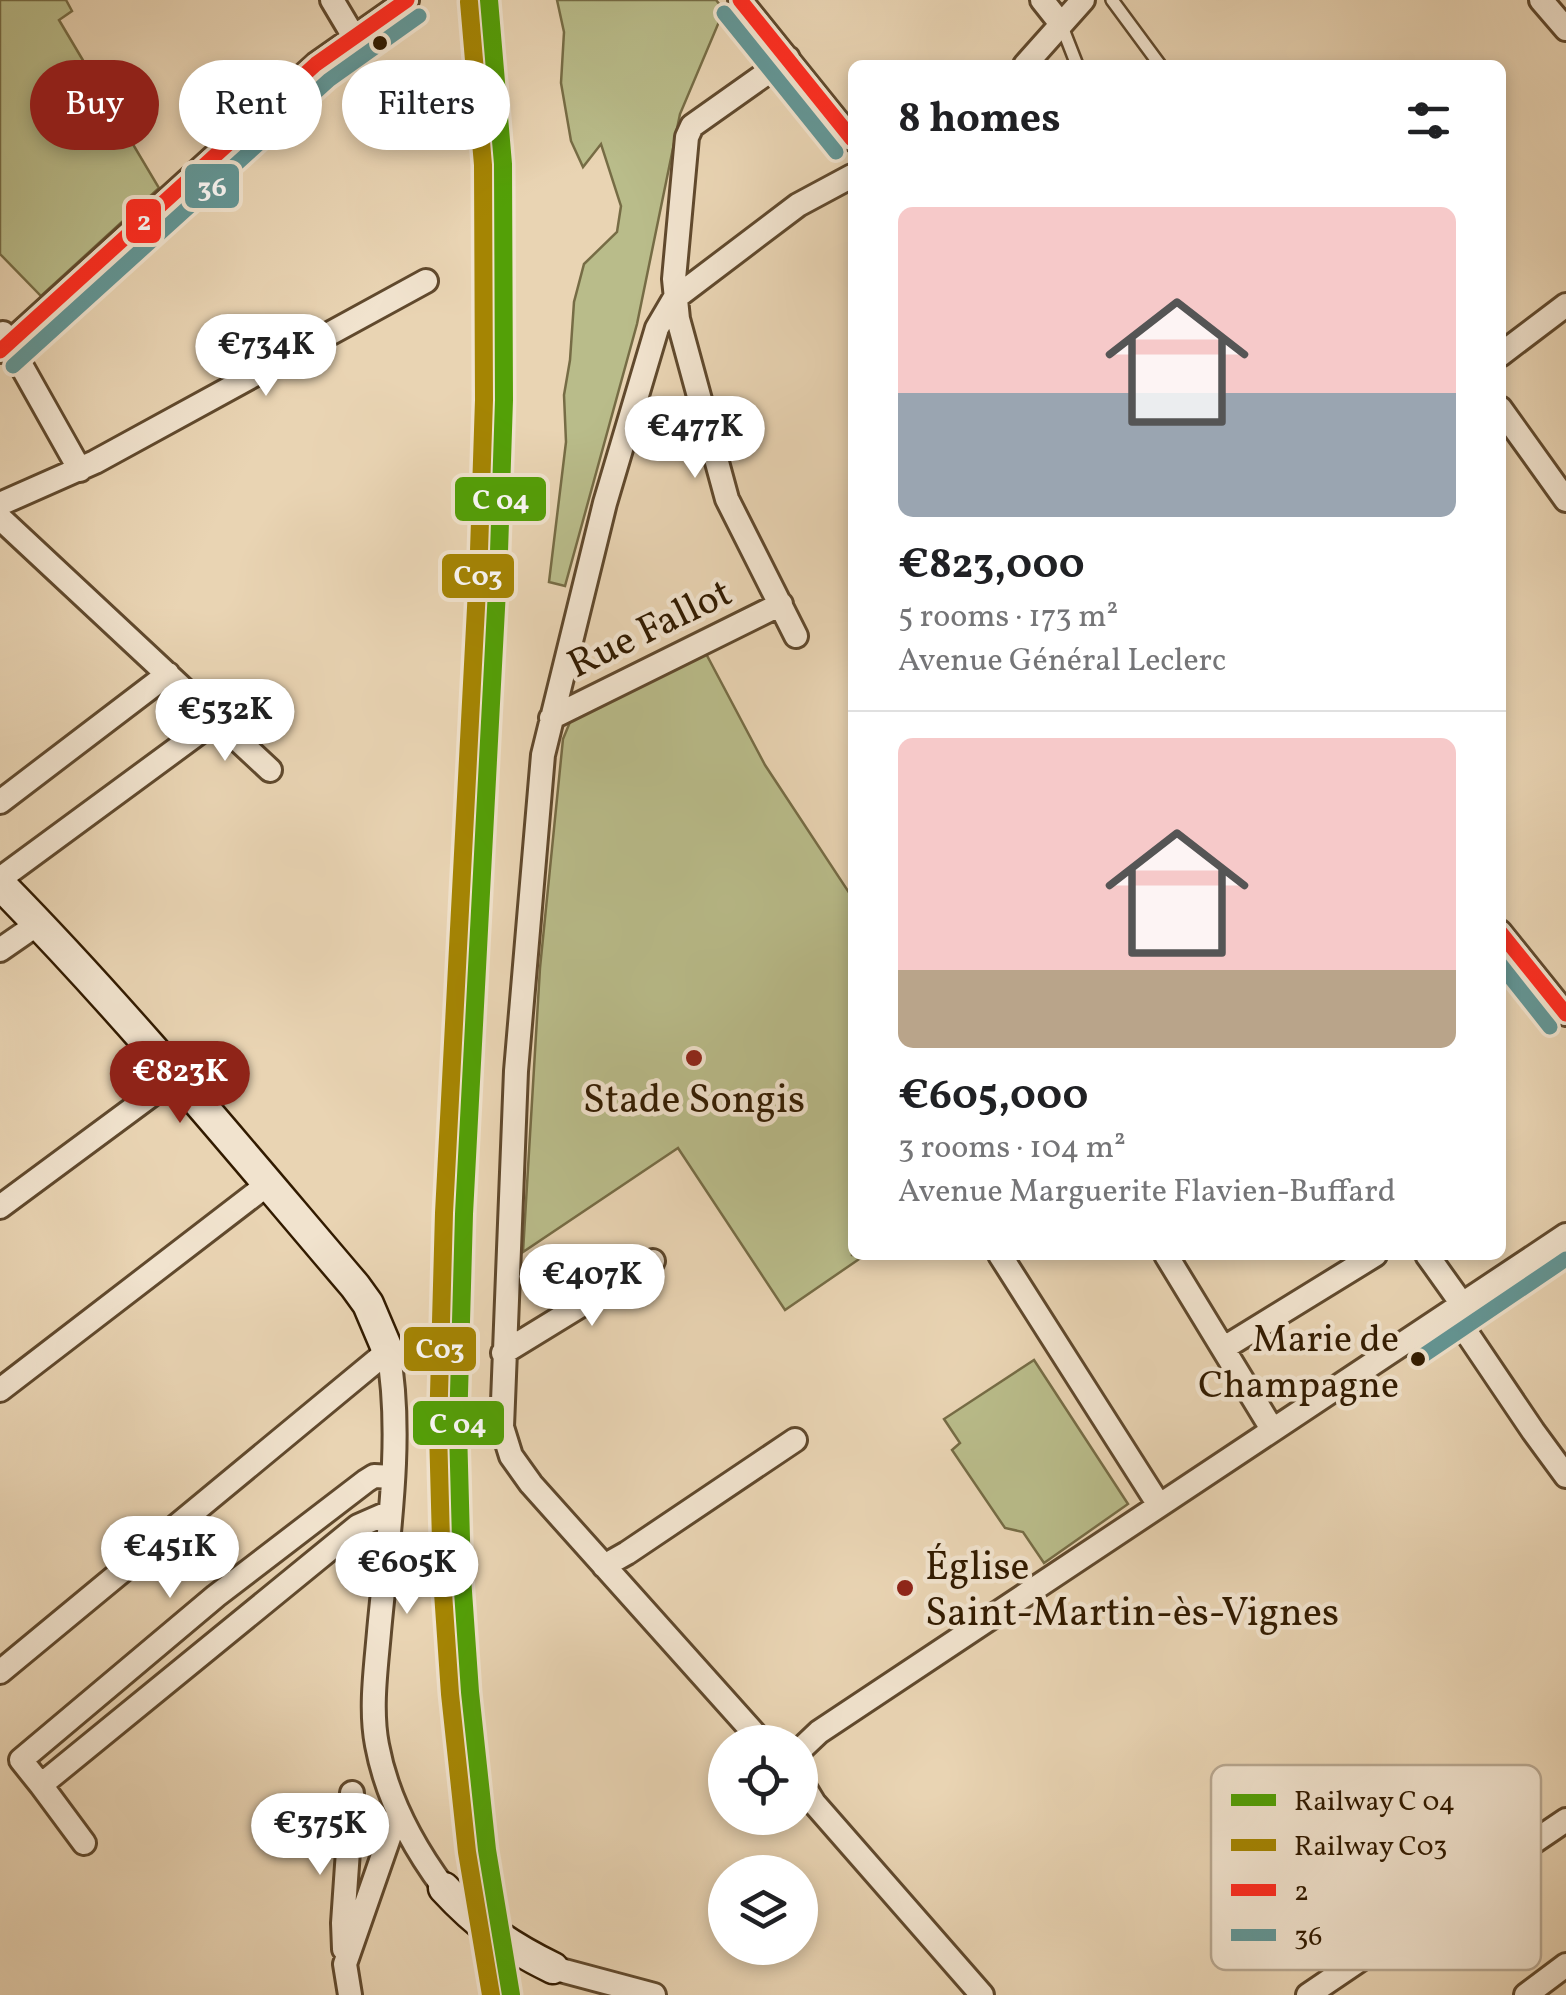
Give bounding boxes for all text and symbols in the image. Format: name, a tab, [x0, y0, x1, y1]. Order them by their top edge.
unlabelled marker	[370, 33, 390, 53]
chip: Buy	[30, 60, 159, 150]
chip: Rent	[179, 60, 322, 150]
chip: Filters	[342, 60, 510, 150]
text: 8 homes	[898, 91, 1061, 150]
icon: filters	[1401, 93, 1456, 148]
line badge: 36	[183, 162, 241, 210]
text: 36	[197, 169, 227, 208]
line badge: 2	[124, 197, 163, 245]
text: 2	[137, 203, 151, 242]
icon: home	[1087, 272, 1267, 452]
pin: €734K	[196, 314, 336, 399]
text: €734K	[217, 324, 315, 368]
pin: €477K	[625, 396, 765, 481]
text: €477K	[647, 406, 743, 450]
line badge: C 04	[453, 475, 548, 523]
text: C 04	[472, 482, 530, 521]
text: €823,000	[898, 537, 1085, 596]
line badge: C03	[440, 552, 516, 600]
text: C03	[453, 558, 503, 597]
street label: Rue Fallot	[559, 567, 742, 694]
text: 5 rooms · 173 m²	[898, 596, 1118, 640]
text: Avenue Général Leclerc	[898, 640, 1226, 684]
pin: €532K	[155, 679, 295, 764]
text: €532K	[177, 689, 273, 733]
icon: home	[1087, 803, 1267, 983]
pin: €823K	[110, 1041, 250, 1126]
marker: Stade Songis	[683, 1047, 705, 1069]
text: €823K	[132, 1051, 228, 1095]
text: €605,000	[898, 1068, 1088, 1127]
place label: Stade Songis	[583, 1074, 805, 1130]
text: 3 rooms · 104 m²	[898, 1127, 1126, 1171]
text: Avenue Marguerite Flavien-Buffard	[898, 1171, 1396, 1215]
pin: €407K	[522, 1244, 662, 1329]
text: €407K	[542, 1254, 642, 1298]
place label: Marie de Champagne	[1198, 1315, 1399, 1414]
line badge: C03	[402, 1325, 478, 1373]
text: C03	[415, 1331, 465, 1370]
marker: Marie de Champagne	[1408, 1349, 1428, 1369]
line badge: C 04	[411, 1399, 506, 1447]
text: C 04	[429, 1406, 487, 1445]
pin: €451K	[100, 1516, 240, 1601]
text: €451K	[123, 1526, 217, 1570]
pin: €605K	[337, 1532, 477, 1617]
place label: Église Saint-Martin-ès-Vignes	[925, 1541, 1339, 1643]
text: €605K	[357, 1542, 457, 1586]
marker: Église Saint-Martin-ès-Vignes	[894, 1577, 916, 1599]
map controls	[708, 1725, 818, 1965]
button: locate	[708, 1725, 818, 1835]
legend	[1211, 1765, 1541, 1970]
text: Railway C 04	[1294, 1783, 1455, 1822]
pin: €375K	[250, 1793, 390, 1878]
text: €375K	[273, 1803, 367, 1847]
text: Railway C03	[1294, 1828, 1447, 1867]
button: layers	[708, 1855, 818, 1965]
text: 2	[1294, 1873, 1309, 1912]
text: 36	[1294, 1918, 1323, 1957]

